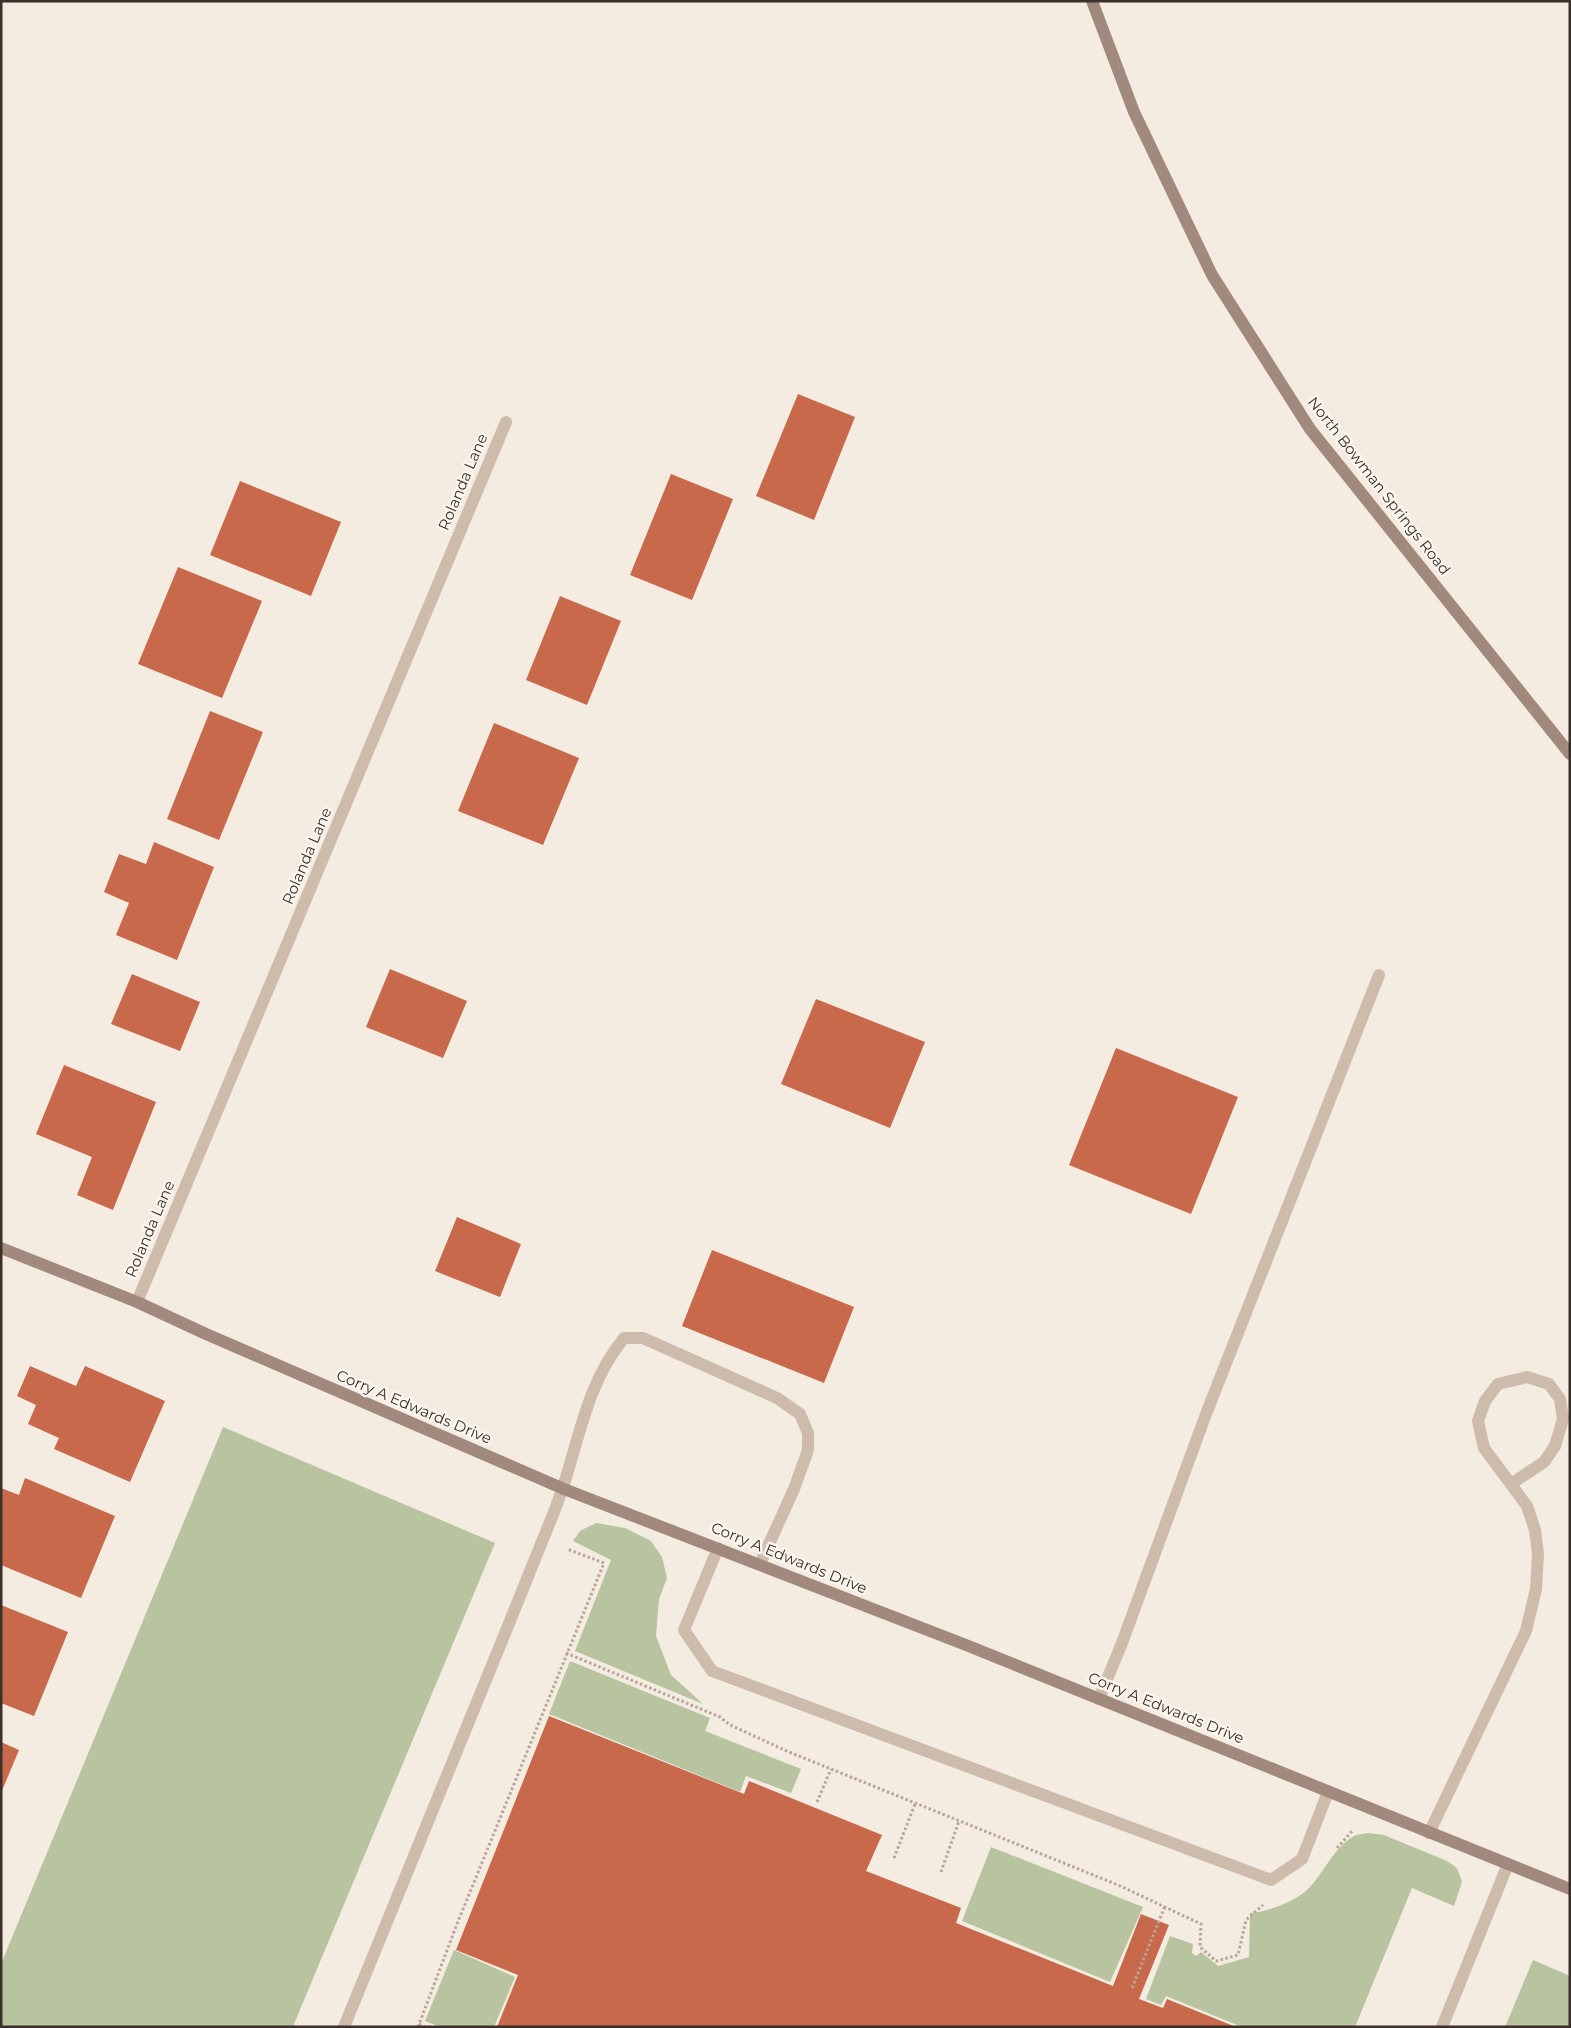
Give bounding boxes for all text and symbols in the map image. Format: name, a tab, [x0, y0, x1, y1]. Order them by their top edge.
street label: North Bowman Springs Road	[1304, 393, 1455, 579]
street label: Rolanda Lane	[434, 431, 491, 533]
street label: Rolanda Lane	[278, 805, 335, 907]
street label: Rolanda Lane	[121, 1178, 178, 1280]
street label: Corry A Edwards Drive	[334, 1365, 495, 1448]
street label: Corry A Edwards Drive	[708, 1518, 870, 1598]
street label: Corry A Edwards Drive	[1085, 1668, 1247, 1748]

